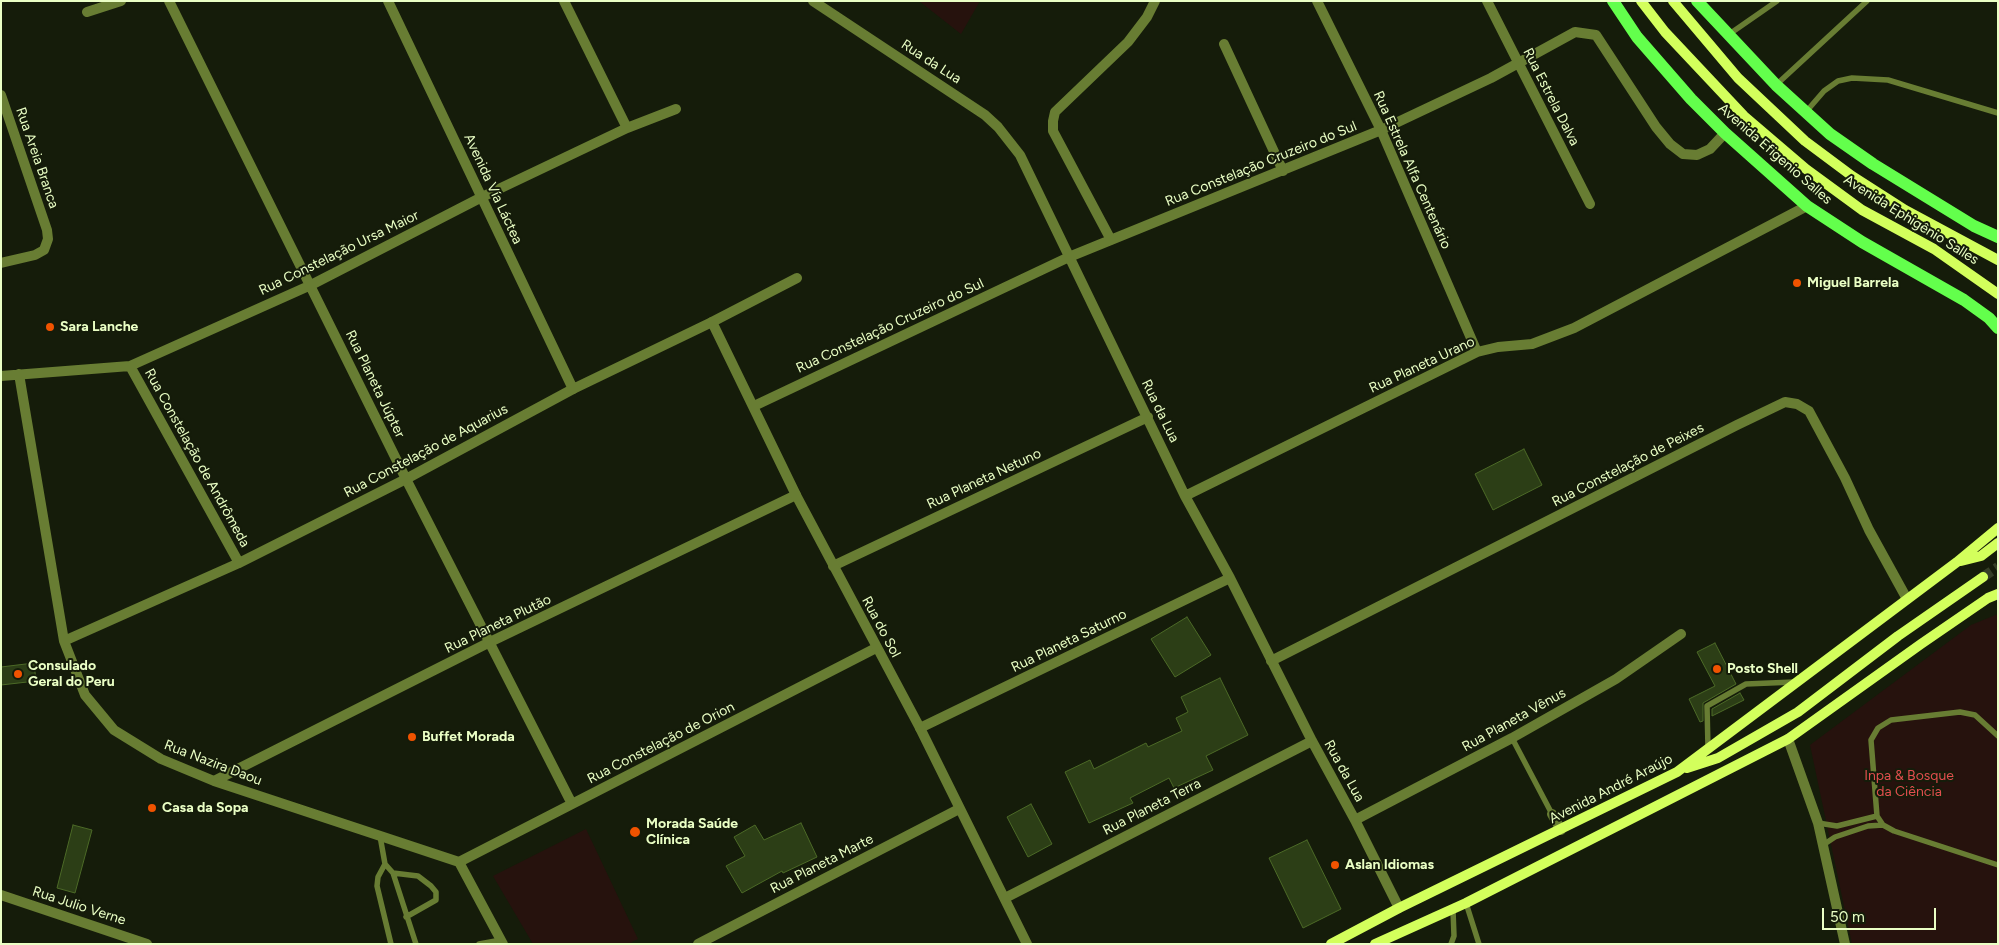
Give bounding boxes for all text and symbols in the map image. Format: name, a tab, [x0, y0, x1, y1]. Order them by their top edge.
street label: Rua da Lua	[898, 36, 964, 88]
street label: Rua Estrela Dalva	[1519, 45, 1583, 149]
street label: Rua Estrela Alfa Centenário	[1370, 88, 1454, 252]
street label: Avenida Efigenio Salles	[1715, 100, 1835, 208]
street label: Rua Areia Branca	[12, 105, 62, 211]
street label: Rua Constelação Cruzeiro do Sul	[1163, 118, 1359, 210]
street label: Avenida Vía Láctea	[460, 131, 526, 247]
street label: Avenida Ephigênio Salles	[1840, 172, 1982, 268]
street label: Rua Constelação Ursa Maior	[256, 207, 422, 299]
street label: Rua Constelação Cruzeiro do Sul	[794, 275, 986, 377]
place label: Miguel Barrela	[1807, 275, 1899, 291]
marker: Miguel Barrela	[1791, 277, 1803, 289]
place label: Sara Lanche	[60, 319, 138, 335]
marker: Sara Lanche	[44, 321, 56, 333]
street label: Rua Planeta Júpter	[342, 327, 408, 441]
street label: Rua Planeta Urano	[1367, 333, 1477, 397]
street label: Rua Constelação de Andrômeda	[141, 366, 253, 550]
street label: Rua da Lua	[1137, 377, 1183, 445]
street label: Rua Constelação de Aquarius	[341, 401, 511, 501]
street label: Rua Constelação de Peixes	[1549, 419, 1707, 511]
street label: Rua Planeta Netuno	[924, 445, 1044, 513]
street label: Rua Planeta Plutão	[442, 591, 554, 657]
street label: Rua do Sol	[858, 594, 904, 660]
street label: Rua Planeta Saturno	[1009, 606, 1129, 676]
place label: Consulado Geral do Peru	[28, 658, 115, 690]
place label: Posto Shell	[1727, 661, 1798, 677]
marker: Posto Shell	[1711, 663, 1723, 675]
marker: Consulado Geral do Peru	[12, 668, 24, 680]
street label: Rua Planeta Vênus	[1459, 685, 1569, 755]
street label: Rua Constelação de Orion	[584, 698, 738, 788]
place label: Buffet Morada	[422, 729, 515, 745]
marker: Buffet Morada	[406, 731, 418, 743]
street label: Rua Nazira Daou	[162, 737, 264, 789]
street label: Rua da Lua	[1320, 737, 1368, 805]
street label: Avenida André Araújo	[1546, 751, 1676, 827]
park label: Inpa & Bosque da Ciência	[1864, 768, 1954, 800]
street label: Rua Planeta Terra	[1100, 775, 1204, 839]
place label: Casa da Sopa	[162, 800, 249, 816]
marker: Casa da Sopa	[146, 802, 158, 814]
place label: Morada Saúde Clínica	[646, 816, 738, 849]
marker: Morada Saúde Clínica	[628, 825, 642, 839]
street label: Rua Planeta Marte	[768, 831, 876, 897]
place label: Aslan Idiomas	[1345, 857, 1434, 873]
marker: Aslan Idiomas	[1329, 859, 1341, 871]
street label: Rua Julio Verne	[30, 883, 128, 929]
scale bar	[1824, 898, 1938, 930]
text: 50 m	[1830, 908, 1865, 926]

